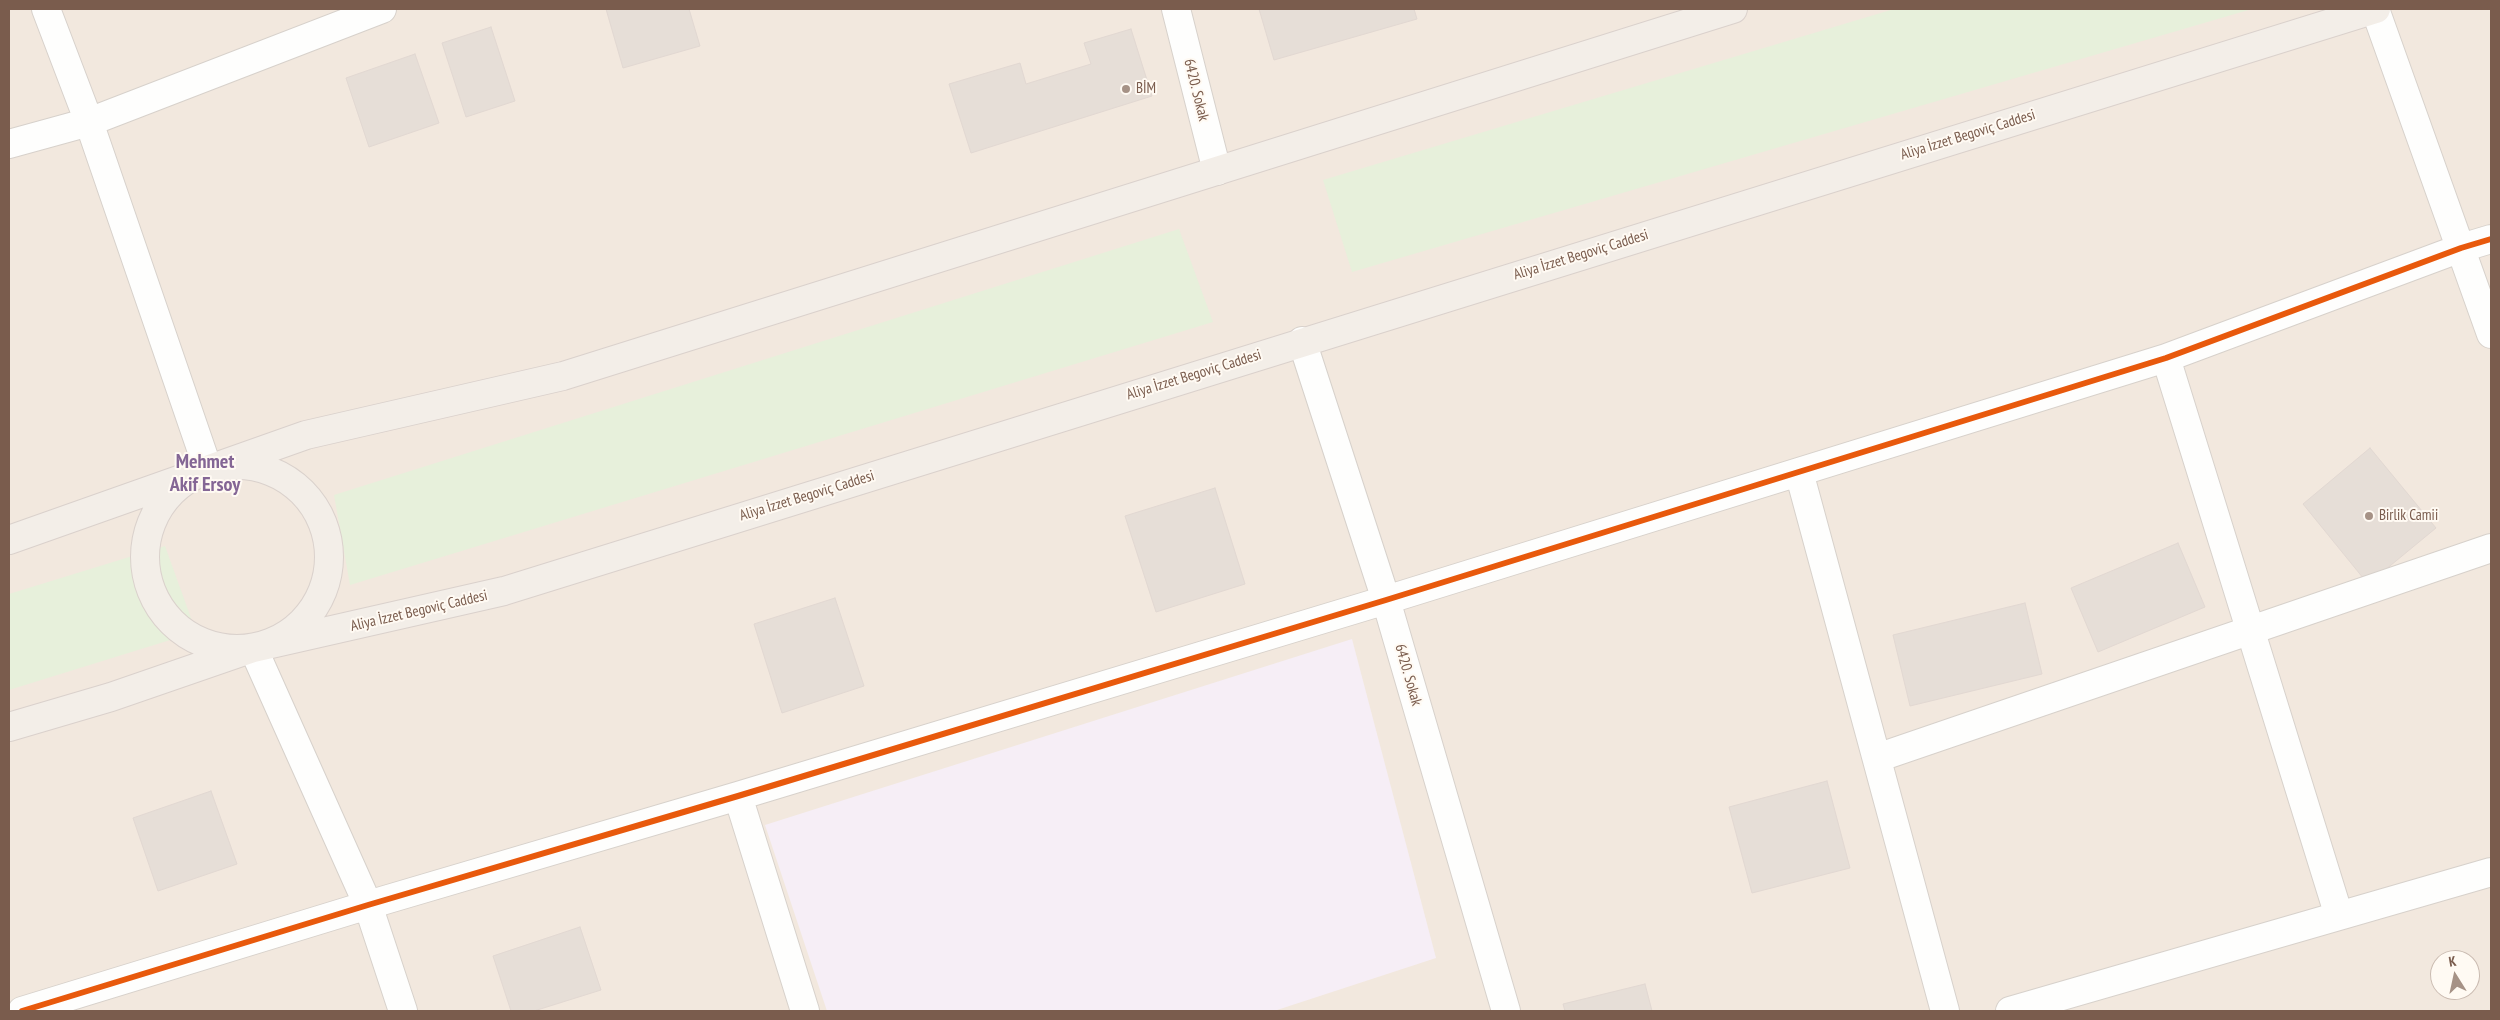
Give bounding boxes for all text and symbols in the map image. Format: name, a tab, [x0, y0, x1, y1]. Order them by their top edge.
street label: 6420. Sokak	[1180, 57, 1212, 123]
place label: BİM	[1136, 80, 1156, 98]
marker: BİM	[1120, 83, 1132, 95]
street label: Aliya İzzet Begoviç Caddesi	[1898, 106, 2038, 164]
street label: Aliya İzzet Begoviç Caddesi	[1511, 226, 1651, 284]
street label: Aliya İzzet Begoviç Caddesi	[1124, 346, 1264, 404]
district label: Mehmet Akif Ersoy	[170, 450, 240, 497]
street label: Aliya İzzet Begoviç Caddesi	[737, 467, 877, 525]
place label: Birlik Camii	[2379, 507, 2438, 525]
marker: Birlik Camii	[2363, 510, 2375, 522]
street label: Aliya İzzet Begoviç Caddesi	[349, 586, 489, 636]
street label: 6420. Sokak	[1391, 642, 1425, 708]
north arrow	[2430, 950, 2480, 1000]
text: K	[2447, 952, 2458, 971]

